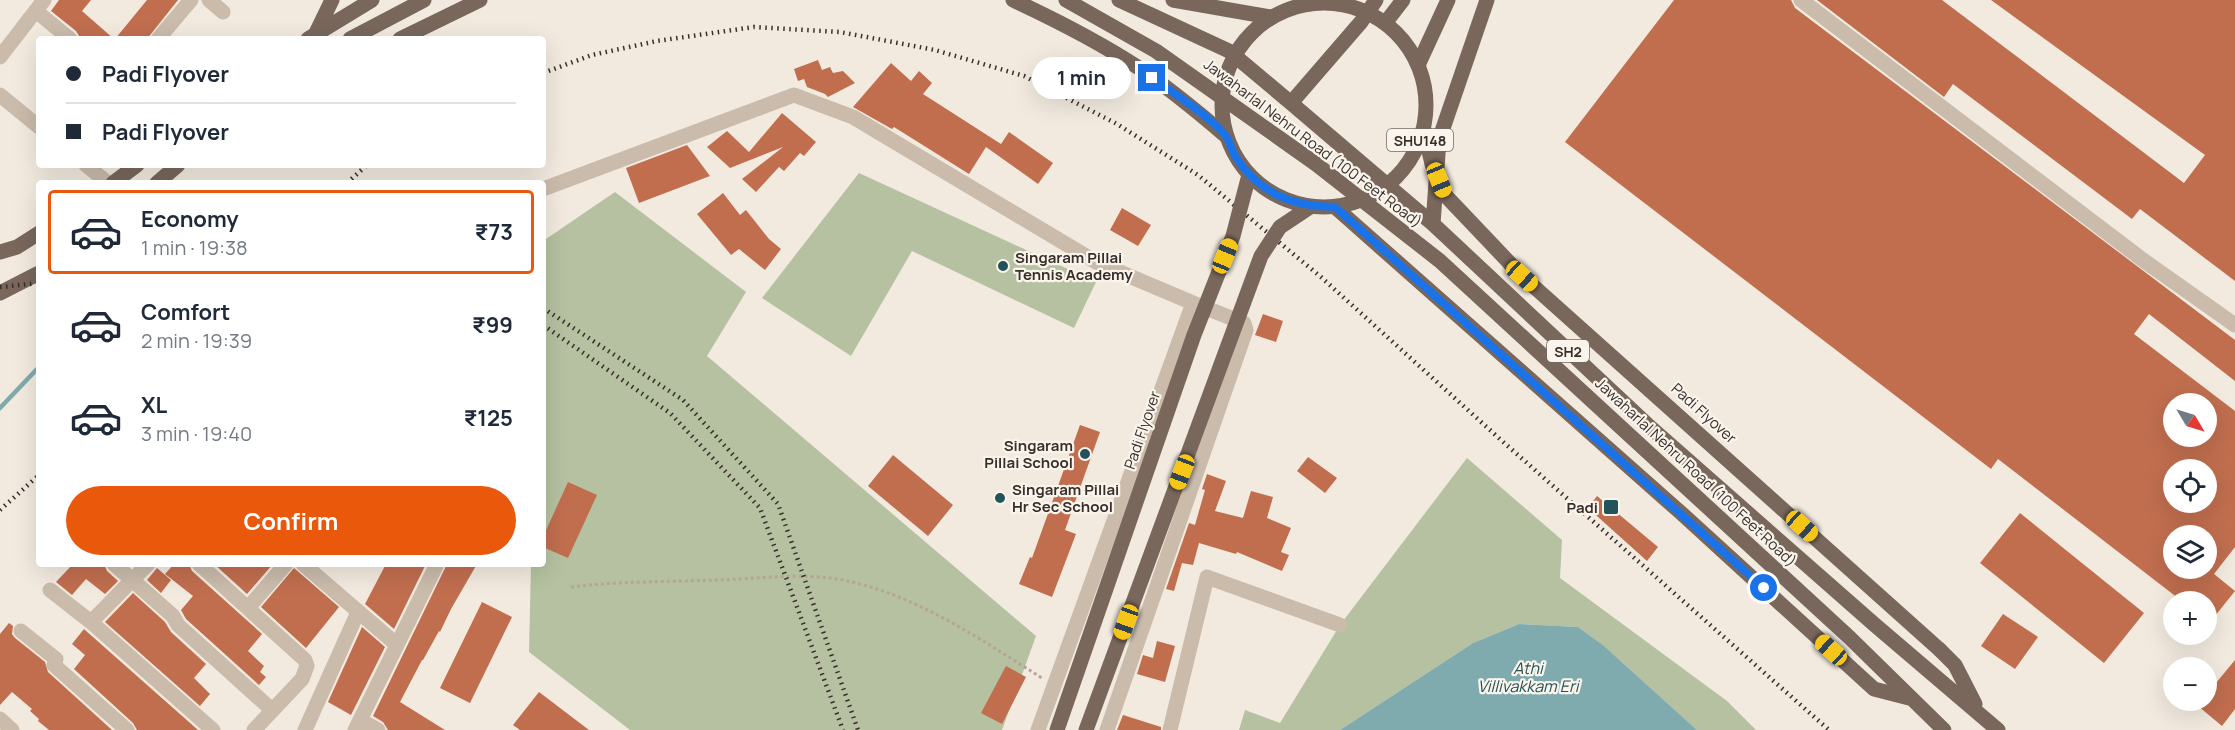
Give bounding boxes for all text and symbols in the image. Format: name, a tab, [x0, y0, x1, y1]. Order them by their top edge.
street label: Jawaharlal Nehru Road (100 Feet Road)	[1199, 54, 1427, 232]
callout: 1 min	[1032, 57, 1131, 99]
text: Padi Flyover	[102, 59, 229, 89]
text: 1 min	[1057, 64, 1106, 91]
route end	[1138, 64, 1165, 91]
text: Padi Flyover	[102, 117, 229, 147]
road number: SHU148	[1387, 129, 1453, 151]
car	[1424, 160, 1454, 200]
text: Economy	[141, 204, 239, 234]
icon: car	[69, 205, 123, 259]
text: ₹73	[475, 217, 513, 247]
text: 1 min · 19:38	[141, 234, 248, 261]
car	[1210, 236, 1240, 276]
place label: Singaram Pillai Tennis Academy	[1015, 247, 1133, 285]
car	[1503, 257, 1541, 295]
marker: Singaram Pillai Tennis Academy	[996, 259, 1010, 273]
text: Comfort	[141, 297, 230, 327]
icon: car	[69, 298, 123, 352]
text: ₹99	[472, 310, 513, 340]
text: 2 min · 19:39	[141, 327, 252, 354]
road number: SH2	[1547, 340, 1589, 362]
street label: Jawaharlal Nehru Road (100 Feet Road)	[1591, 373, 1801, 571]
street label: Padi Flyover	[1667, 378, 1742, 448]
street label: Padi Flyover	[1119, 388, 1165, 472]
text: XL	[141, 390, 167, 420]
icon: car	[69, 391, 123, 445]
north arrow	[2163, 393, 2217, 447]
map controls	[2163, 393, 2217, 711]
text: ₹125	[464, 403, 513, 433]
text: 3 min · 19:40	[141, 420, 252, 447]
place label: Singaram Pillai School	[984, 435, 1073, 473]
marker: Singaram Pillai School	[1078, 447, 1092, 461]
car	[1167, 452, 1197, 492]
button: locate	[2163, 459, 2217, 513]
place label: Singaram Pillai Hr Sec School	[1012, 479, 1119, 517]
button: Confirm	[66, 486, 516, 555]
marker: Singaram Pillai Hr Sec School	[993, 491, 1007, 505]
place label: Padi	[1567, 497, 1598, 518]
marker: Padi	[1602, 498, 1620, 516]
car	[1783, 507, 1821, 545]
button: layers	[2163, 525, 2217, 579]
route start	[1750, 574, 1777, 601]
button: +	[2163, 591, 2217, 645]
car	[1111, 602, 1141, 642]
car	[1812, 631, 1850, 669]
water label: Athi Villivakkam Eri	[1478, 657, 1581, 697]
button: −	[2163, 657, 2217, 711]

